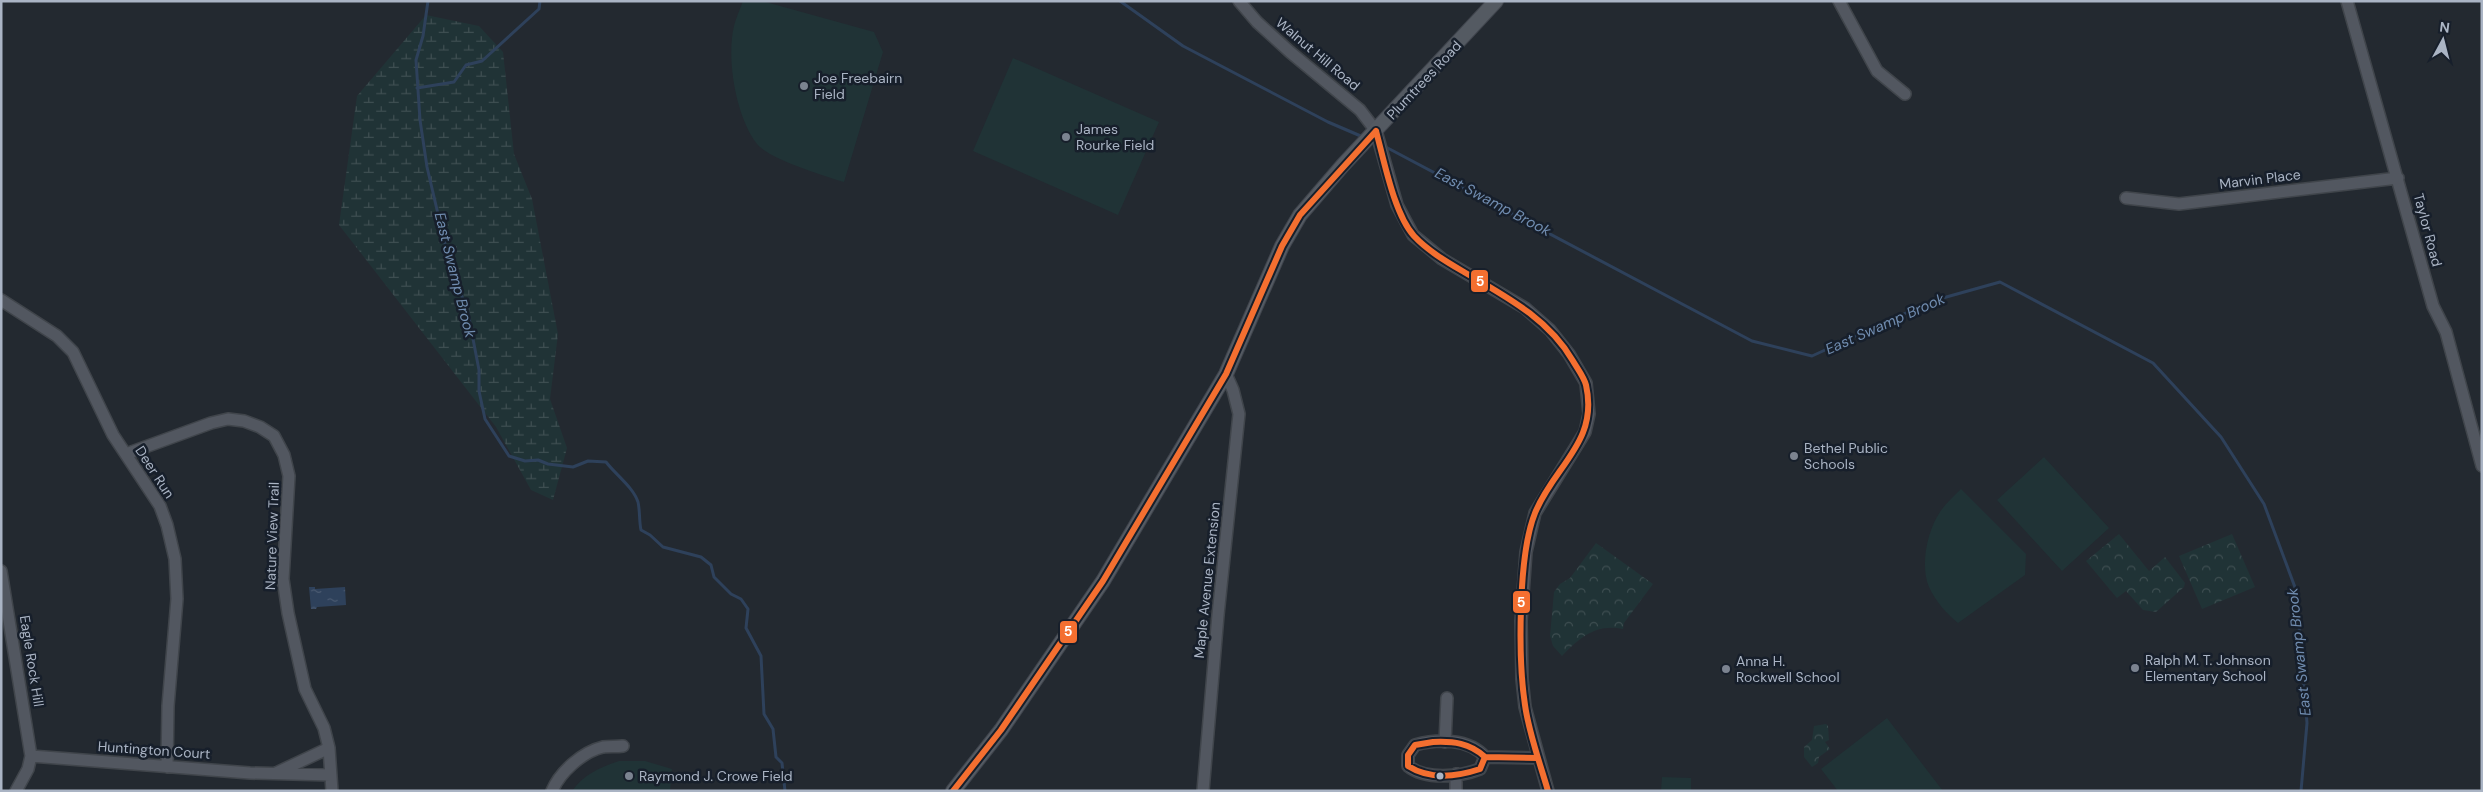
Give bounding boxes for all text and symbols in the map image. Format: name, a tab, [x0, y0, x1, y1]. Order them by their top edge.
street label: Walnut Hill Road	[1272, 14, 1364, 94]
north arrow	[2418, 15, 2468, 65]
text: N	[2438, 18, 2451, 37]
street label: Plumtrees Road	[1383, 37, 1465, 123]
place label: Joe Freebairn Field	[814, 69, 902, 103]
marker: Joe Freebairn Field	[798, 80, 810, 92]
place label: James Rourke Field	[1076, 120, 1154, 154]
marker: James Rourke Field	[1060, 131, 1072, 143]
water label: East Swamp Brook	[1431, 163, 1555, 241]
street label: Marvin Place	[2218, 165, 2302, 193]
street label: Taylor Road	[2410, 191, 2446, 269]
water label: East Swamp Brook	[430, 210, 480, 340]
line badge: 5	[1470, 269, 1489, 293]
text: 5	[1476, 272, 1484, 290]
water label: East Swamp Brook	[1822, 289, 1948, 359]
place label: Bethel Public Schools	[1804, 439, 1888, 473]
street label: Deer Run	[131, 442, 179, 502]
marker: Bethel Public Schools	[1788, 450, 1800, 462]
street label: Nature View Trail	[261, 482, 283, 590]
street label: Maple Avenue Extension	[1190, 501, 1224, 659]
water label: East Swamp Brook	[2282, 587, 2316, 717]
line badge: 5	[1512, 590, 1531, 614]
text: 5	[1517, 593, 1525, 611]
street label: Eagle Rock Hill	[16, 614, 48, 708]
line badge: 5	[1059, 620, 1078, 644]
text: 5	[1064, 622, 1072, 640]
place label: Ralph M. T. Johnson Elementary School	[2145, 651, 2271, 685]
place label: Anna H. Rockwell School	[1736, 652, 1840, 686]
marker: Ralph M. T. Johnson Elementary School	[2129, 662, 2141, 674]
marker: Anna H. Rockwell School	[1720, 663, 1732, 675]
street label: Huntington Court	[97, 737, 211, 763]
place label: Raymond J. Crowe Field	[639, 767, 793, 785]
marker: Raymond J. Crowe Field	[623, 770, 635, 782]
unlabelled marker	[1435, 771, 1445, 781]

